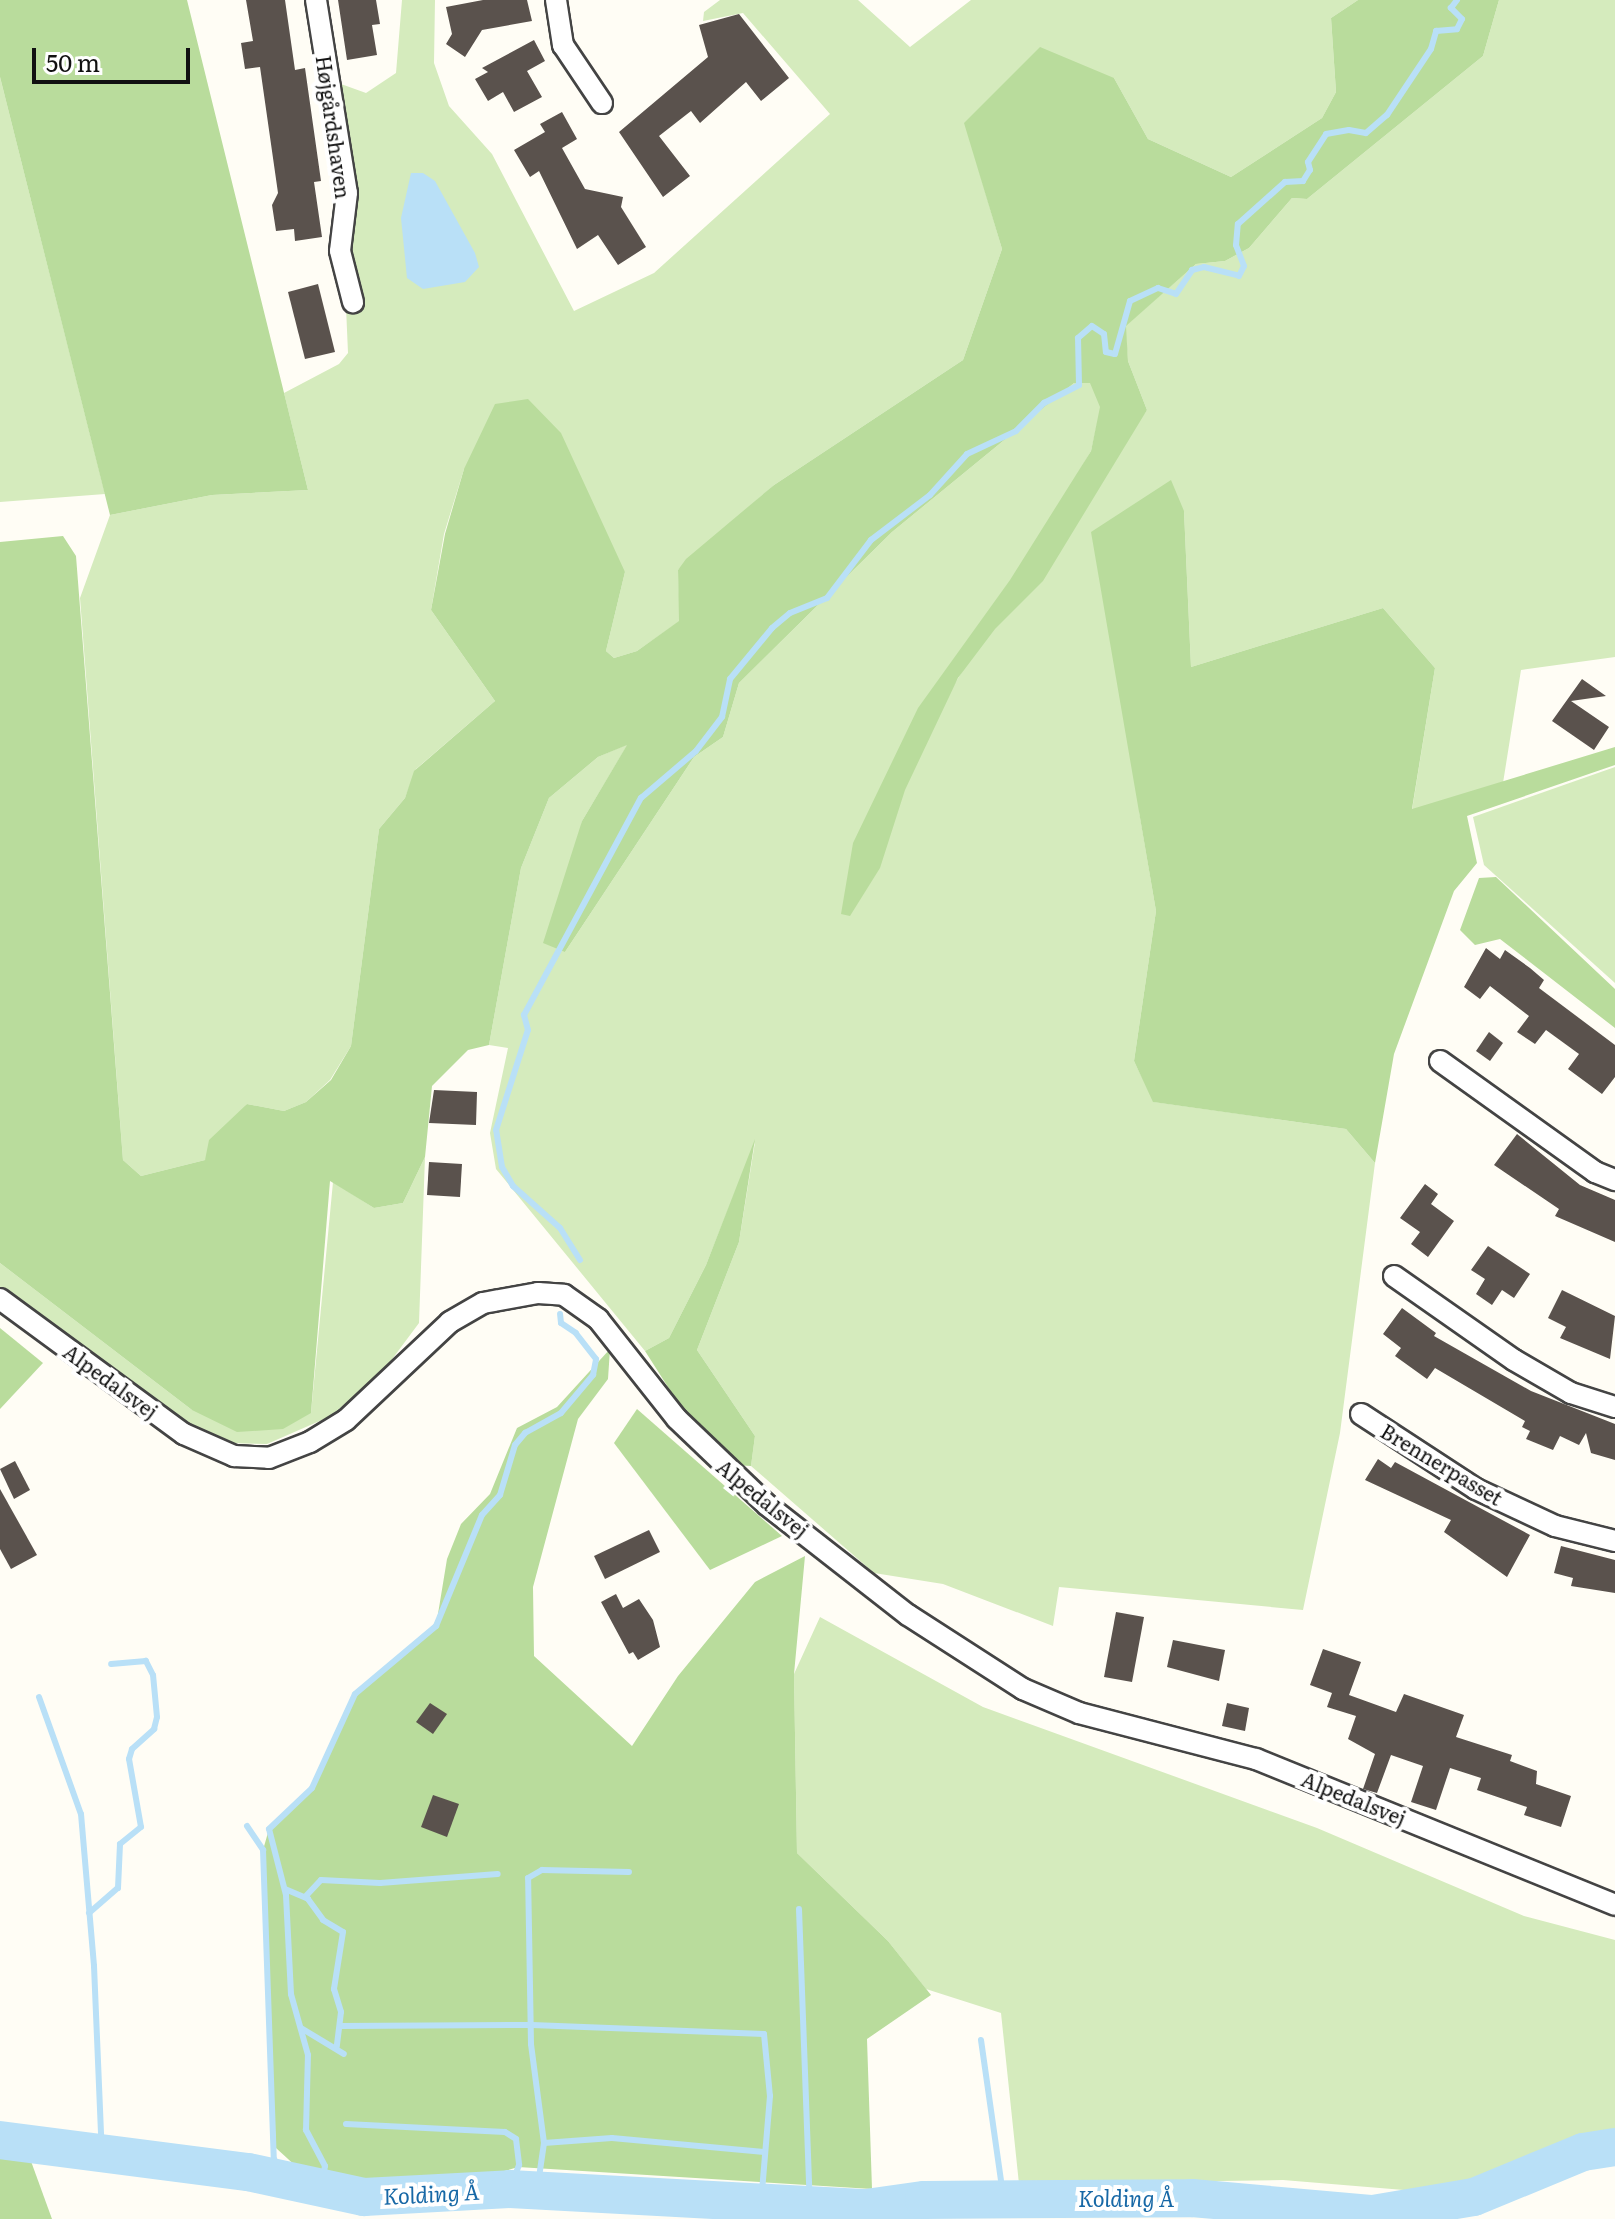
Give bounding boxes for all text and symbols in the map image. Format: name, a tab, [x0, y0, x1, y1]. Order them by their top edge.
scale bar	[36, 32, 194, 82]
text: 50 m	[46, 44, 100, 79]
street label: Højgårdshaven	[312, 54, 356, 200]
street label: Alpedalsvej	[59, 1339, 163, 1423]
street label: Brennerpasset	[1377, 1418, 1507, 1510]
street label: Alpedalsvej	[713, 1454, 813, 1542]
street label: Alpedalsvej	[1298, 1766, 1410, 1830]
water label: Kolding Å	[382, 2177, 480, 2209]
water label: Kolding Å	[1078, 2185, 1174, 2211]

